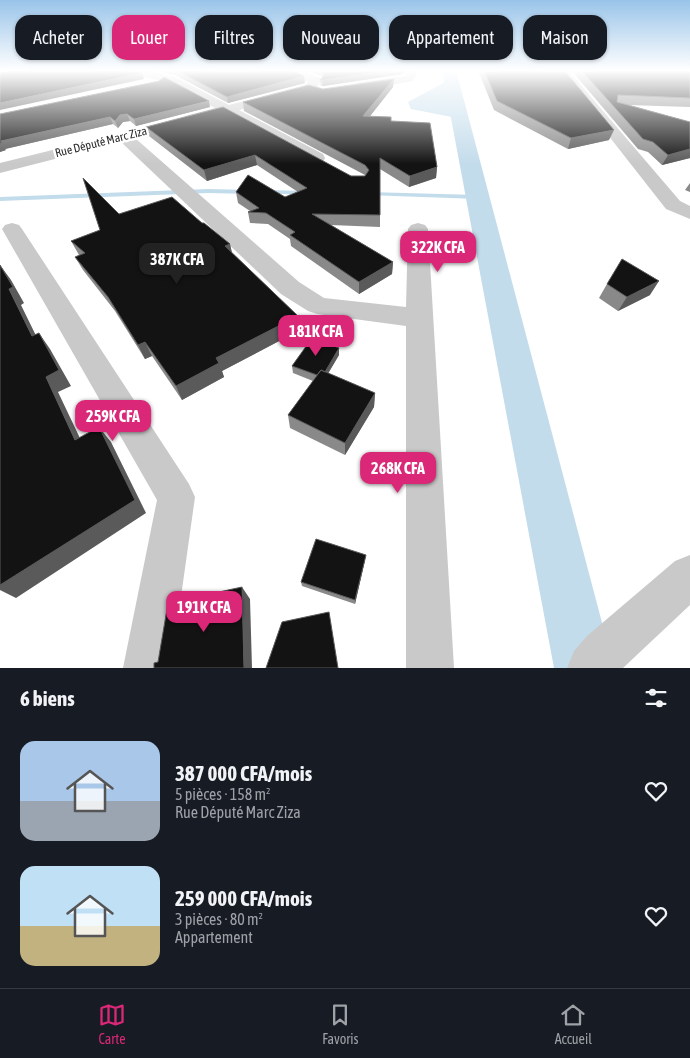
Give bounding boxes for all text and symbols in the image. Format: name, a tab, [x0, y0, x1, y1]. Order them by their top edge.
chip: Acheter	[15, 15, 102, 60]
chip: Louer	[112, 15, 185, 60]
chip: Filtres	[195, 15, 273, 60]
chip: Nouveau	[283, 15, 379, 60]
chip: Appartement	[389, 15, 513, 60]
chip: Maison	[523, 15, 607, 60]
street label: Rue Député Marc Ziza	[54, 124, 148, 160]
pin: 322K CFA	[386, 230, 490, 273]
text: 322K CFA	[411, 238, 465, 256]
pin: 387K CFA	[125, 242, 229, 285]
text: 387K CFA	[150, 250, 204, 268]
pin: 181K CFA	[264, 314, 368, 357]
text: 181K CFA	[289, 322, 343, 340]
pin: 259K CFA	[61, 400, 165, 442]
text: 259K CFA	[86, 407, 140, 425]
pin: 268K CFA	[346, 452, 450, 494]
text: 268K CFA	[371, 459, 425, 477]
pin: 191K CFA	[152, 590, 256, 633]
text: 191K CFA	[177, 598, 231, 616]
icon: filters	[642, 684, 670, 712]
text: 6 biens	[20, 686, 75, 710]
icon: home	[60, 761, 120, 821]
text: 387 000 CFA/mois	[175, 761, 312, 785]
icon: heart	[642, 777, 670, 805]
text: 5 pièces · 158 m²	[175, 785, 271, 803]
text: Rue Député Marc Ziza	[175, 803, 301, 821]
icon: home	[60, 886, 120, 946]
text: 259 000 CFA/mois	[175, 886, 312, 910]
icon: heart	[642, 902, 670, 930]
text: 3 pièces · 80 m²	[175, 910, 263, 928]
text: Appartement	[175, 928, 253, 946]
tab: Carte	[98, 1001, 126, 1047]
tab: Favoris	[322, 1001, 359, 1047]
tab: Accueil	[555, 1001, 592, 1047]

